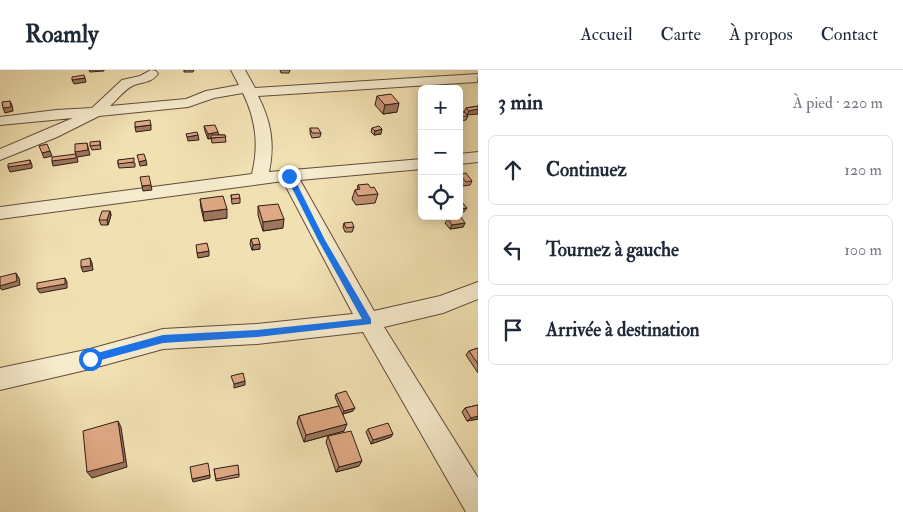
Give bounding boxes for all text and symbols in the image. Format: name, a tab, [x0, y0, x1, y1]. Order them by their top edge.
text: Roamly	[25, 19, 99, 50]
text: Accueil	[580, 23, 633, 46]
text: Carte	[661, 23, 701, 46]
text: À propos	[729, 23, 793, 46]
text: Contact	[821, 23, 878, 46]
map controls	[418, 85, 463, 220]
button: +	[418, 85, 463, 130]
text: 3 min	[498, 89, 543, 116]
text: À pied · 220 m	[793, 93, 883, 113]
button: −	[418, 130, 463, 175]
icon: ahead	[499, 156, 527, 184]
text: Continuez	[546, 158, 627, 182]
text: 120 m	[844, 160, 882, 180]
route end	[278, 165, 301, 188]
button: locate	[418, 175, 463, 220]
icon: left	[499, 236, 527, 264]
text: Tournez à gauche	[546, 238, 679, 262]
text: 100 m	[844, 240, 882, 260]
icon: arrive	[499, 316, 527, 344]
text: Arrivée à destination	[546, 318, 700, 342]
route start	[79, 348, 102, 371]

